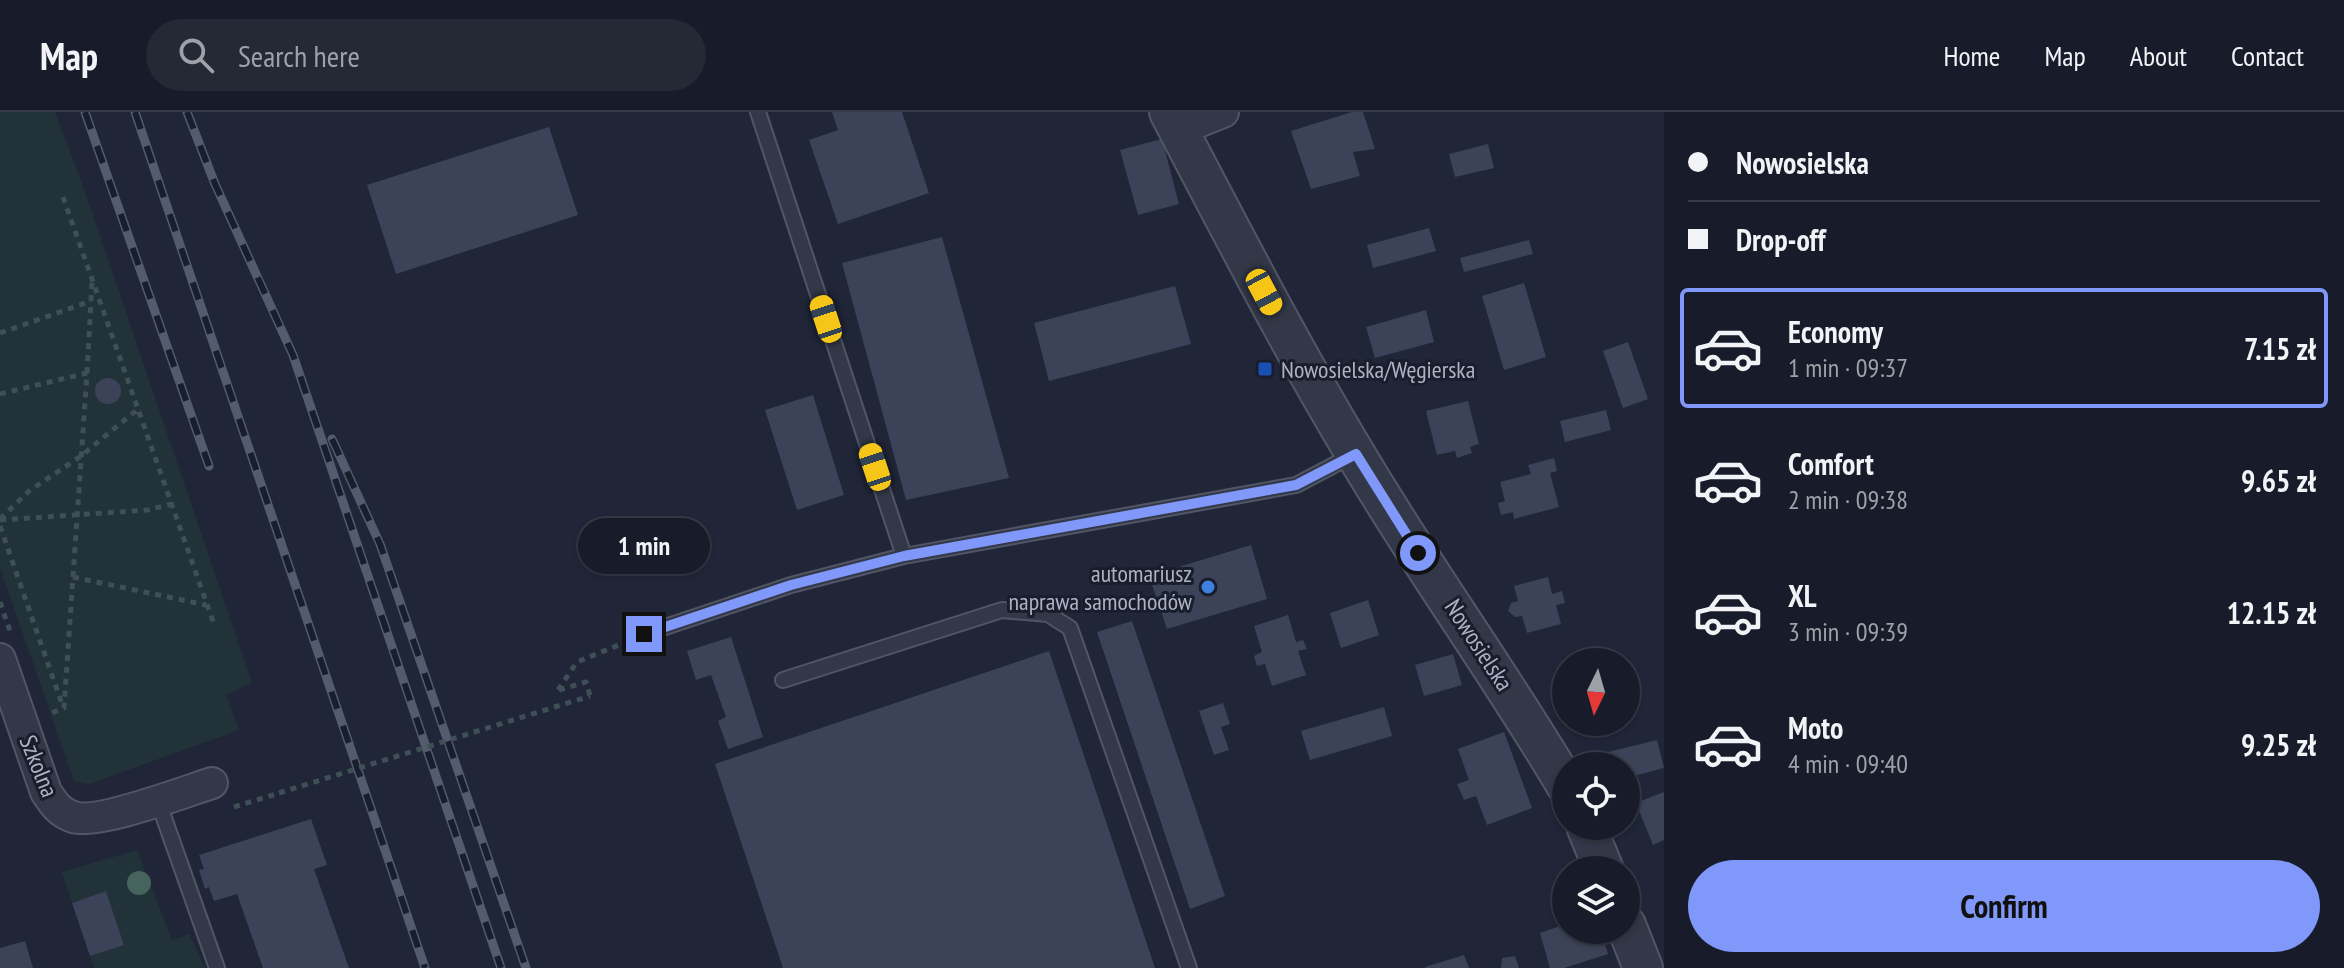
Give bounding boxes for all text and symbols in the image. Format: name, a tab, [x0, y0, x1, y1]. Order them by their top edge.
search box	[146, 19, 706, 91]
text: Map	[40, 31, 98, 80]
icon: search	[174, 33, 218, 77]
text: Search here	[238, 36, 360, 75]
text: Home	[1944, 37, 2000, 74]
text: Map	[2044, 37, 2086, 74]
text: About	[2130, 37, 2187, 74]
text: Contact	[2231, 37, 2304, 74]
text: Nowosielska	[1736, 143, 1869, 182]
text: Drop-off	[1736, 220, 1826, 259]
car	[1242, 265, 1286, 319]
car	[807, 292, 845, 346]
icon: car	[1692, 312, 1764, 384]
text: Economy	[1788, 312, 1883, 351]
text: 7.15 zł	[2244, 329, 2316, 368]
text: 1 min · 09:37	[1788, 351, 1908, 384]
place label: Nowosielska/Węgierska	[1281, 354, 1475, 385]
marker: Nowosielska/Węgierska	[1256, 360, 1274, 378]
car	[856, 440, 894, 494]
icon: car	[1692, 444, 1764, 516]
text: Comfort	[1788, 444, 1874, 483]
text: 9.65 zł	[2241, 461, 2316, 500]
text: 2 min · 09:38	[1788, 483, 1908, 516]
callout: 1 min	[578, 518, 710, 574]
text: 1 min	[618, 529, 670, 562]
route start	[1400, 535, 1436, 571]
place label: automariusz naprawa samochodów	[1009, 558, 1193, 617]
icon: car	[1692, 576, 1764, 648]
text: XL	[1788, 576, 1817, 615]
marker: automariusz naprawa samochodów	[1199, 578, 1217, 596]
street label: Nowosielska	[1438, 593, 1520, 697]
text: 12.15 zł	[2227, 593, 2316, 632]
text: 3 min · 09:39	[1788, 615, 1908, 648]
route end	[626, 616, 662, 652]
north arrow	[1552, 648, 1640, 736]
map controls	[1552, 648, 1640, 944]
icon: car	[1692, 708, 1764, 780]
text: Moto	[1788, 708, 1843, 747]
text: 9.25 zł	[2241, 725, 2316, 764]
street label: Szkolna	[13, 730, 65, 802]
text: 4 min · 09:40	[1788, 747, 1908, 780]
button: locate	[1552, 752, 1640, 840]
button: layers	[1552, 856, 1640, 944]
button: Confirm	[1688, 860, 2320, 952]

